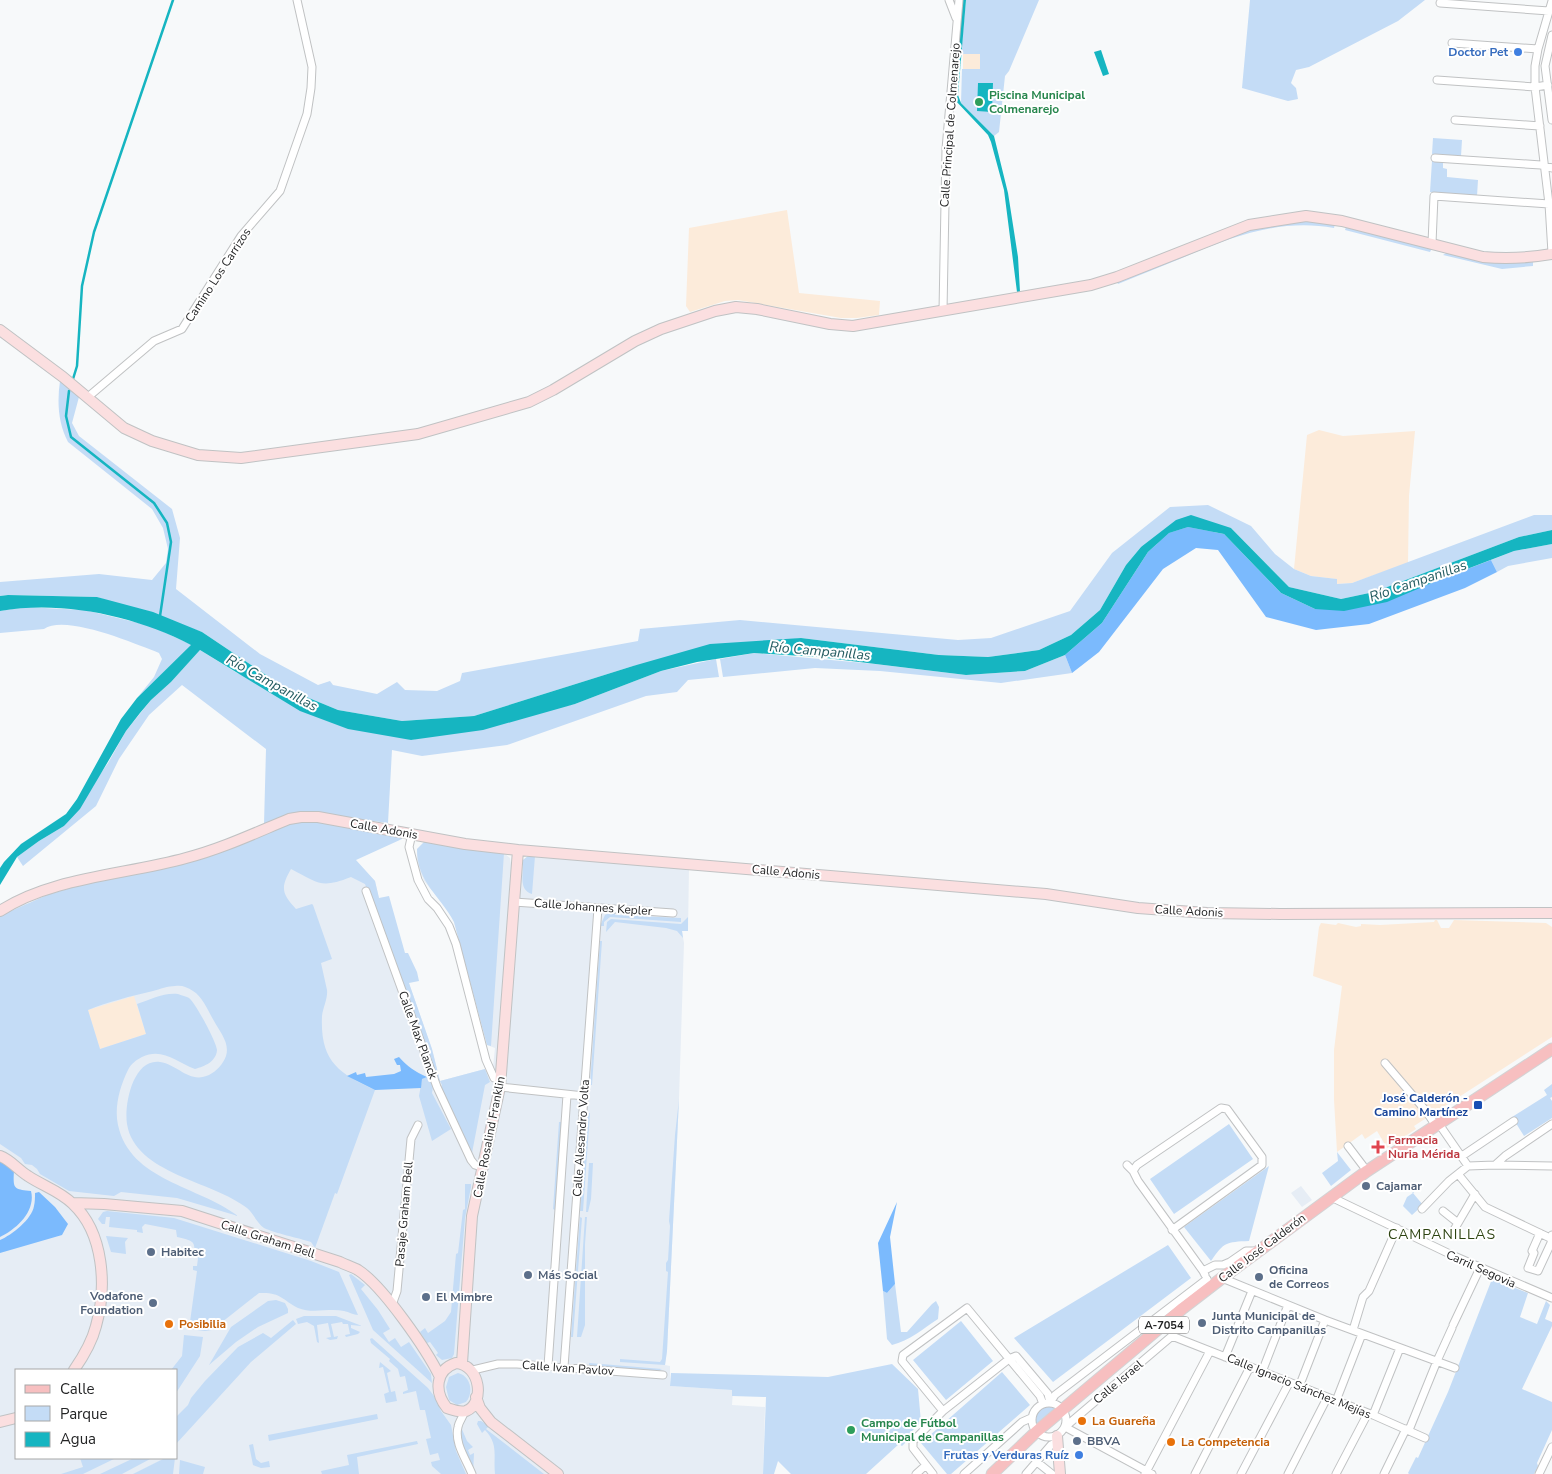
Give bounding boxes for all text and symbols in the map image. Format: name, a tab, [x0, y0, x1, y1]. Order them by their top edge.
street label: Calle Principal de Colmenarejo	[936, 42, 964, 208]
place label: Doctor Pet	[1448, 44, 1508, 60]
marker: Doctor Pet	[1512, 46, 1524, 58]
place label: Piscina Municipal Colmenarejo	[989, 87, 1085, 117]
marker: Piscina Municipal Colmenarejo	[973, 96, 985, 108]
street label: Camino Los Carrizos	[182, 225, 255, 325]
water label: Río Campanillas	[1367, 555, 1469, 607]
water label: Río Campanillas	[768, 637, 872, 665]
water label: Río Campanillas	[223, 650, 321, 716]
street label: Calle Adonis	[349, 815, 419, 843]
street label: Calle Adonis	[751, 861, 821, 883]
street label: Calle Johannes Kepler	[533, 895, 653, 919]
street label: Calle Adonis	[1154, 901, 1224, 921]
street label: Calle Max Planck	[395, 989, 442, 1082]
street label: Calle Rosalind Franklin	[469, 1075, 509, 1199]
street label: Calle Alesandro Volta	[569, 1079, 593, 1197]
place label: José Calderón - Camino Martínez	[1374, 1090, 1468, 1120]
marker: José Calderón - Camino Martínez	[1472, 1099, 1484, 1111]
place label: Farmacia Nuria Mérida	[1388, 1132, 1460, 1162]
marker: Farmacia Nuria Mérida	[1372, 1141, 1384, 1153]
street label: Pasaje Graham Bell	[391, 1160, 417, 1267]
place label: Cajamar	[1376, 1178, 1422, 1194]
marker: Cajamar	[1360, 1180, 1372, 1192]
street label: Calle José Calderón	[1215, 1210, 1309, 1286]
street label: Calle Graham Bell	[219, 1216, 318, 1262]
district label: CAMPANILLAS	[1388, 1225, 1496, 1244]
place label: Habitec	[161, 1244, 204, 1260]
marker: Habitec	[145, 1246, 157, 1258]
street label: Carril Segovia	[1444, 1246, 1518, 1292]
place label: Oficina de Correos	[1269, 1262, 1329, 1292]
place label: Más Social	[538, 1267, 598, 1283]
marker: Más Social	[522, 1269, 534, 1281]
marker: Oficina de Correos	[1253, 1271, 1265, 1283]
place label: Vodafone Foundation	[80, 1288, 143, 1318]
place label: El Mimbre	[436, 1289, 493, 1305]
marker: El Mimbre	[420, 1291, 432, 1303]
marker: Vodafone Foundation	[147, 1297, 159, 1309]
place label: Junta Municipal de Distrito Campanillas	[1211, 1308, 1326, 1338]
place label: Posibilia	[179, 1316, 226, 1332]
road number: A-7054	[1139, 1316, 1189, 1334]
marker: Junta Municipal de Distrito Campanillas	[1196, 1317, 1208, 1329]
marker: Posibilia	[163, 1318, 175, 1330]
street label: Calle Ignacio Sánchez Mejías	[1224, 1350, 1374, 1422]
street label: Calle Israel	[1090, 1356, 1147, 1407]
street label: Calle Ivan Pavlov	[521, 1357, 615, 1379]
legend	[15, 1369, 178, 1459]
text: Calle	[60, 1379, 95, 1399]
text: Parque	[60, 1404, 108, 1424]
place label: La Guareña	[1092, 1413, 1156, 1429]
place label: Campo de Fútbol Municipal de Campanillas	[861, 1415, 1004, 1445]
marker: La Guareña	[1076, 1415, 1088, 1427]
marker: Campo de Fútbol Municipal de Campanillas	[845, 1424, 857, 1436]
text: Agua	[60, 1429, 96, 1449]
place label: BBVA	[1087, 1433, 1120, 1449]
place label: La Competencia	[1181, 1434, 1270, 1450]
marker: BBVA	[1071, 1435, 1083, 1447]
marker: La Competencia	[1165, 1436, 1177, 1448]
place label: Frutas y Verduras Ruíz	[944, 1447, 1069, 1463]
marker: Frutas y Verduras Ruíz	[1073, 1449, 1085, 1461]

